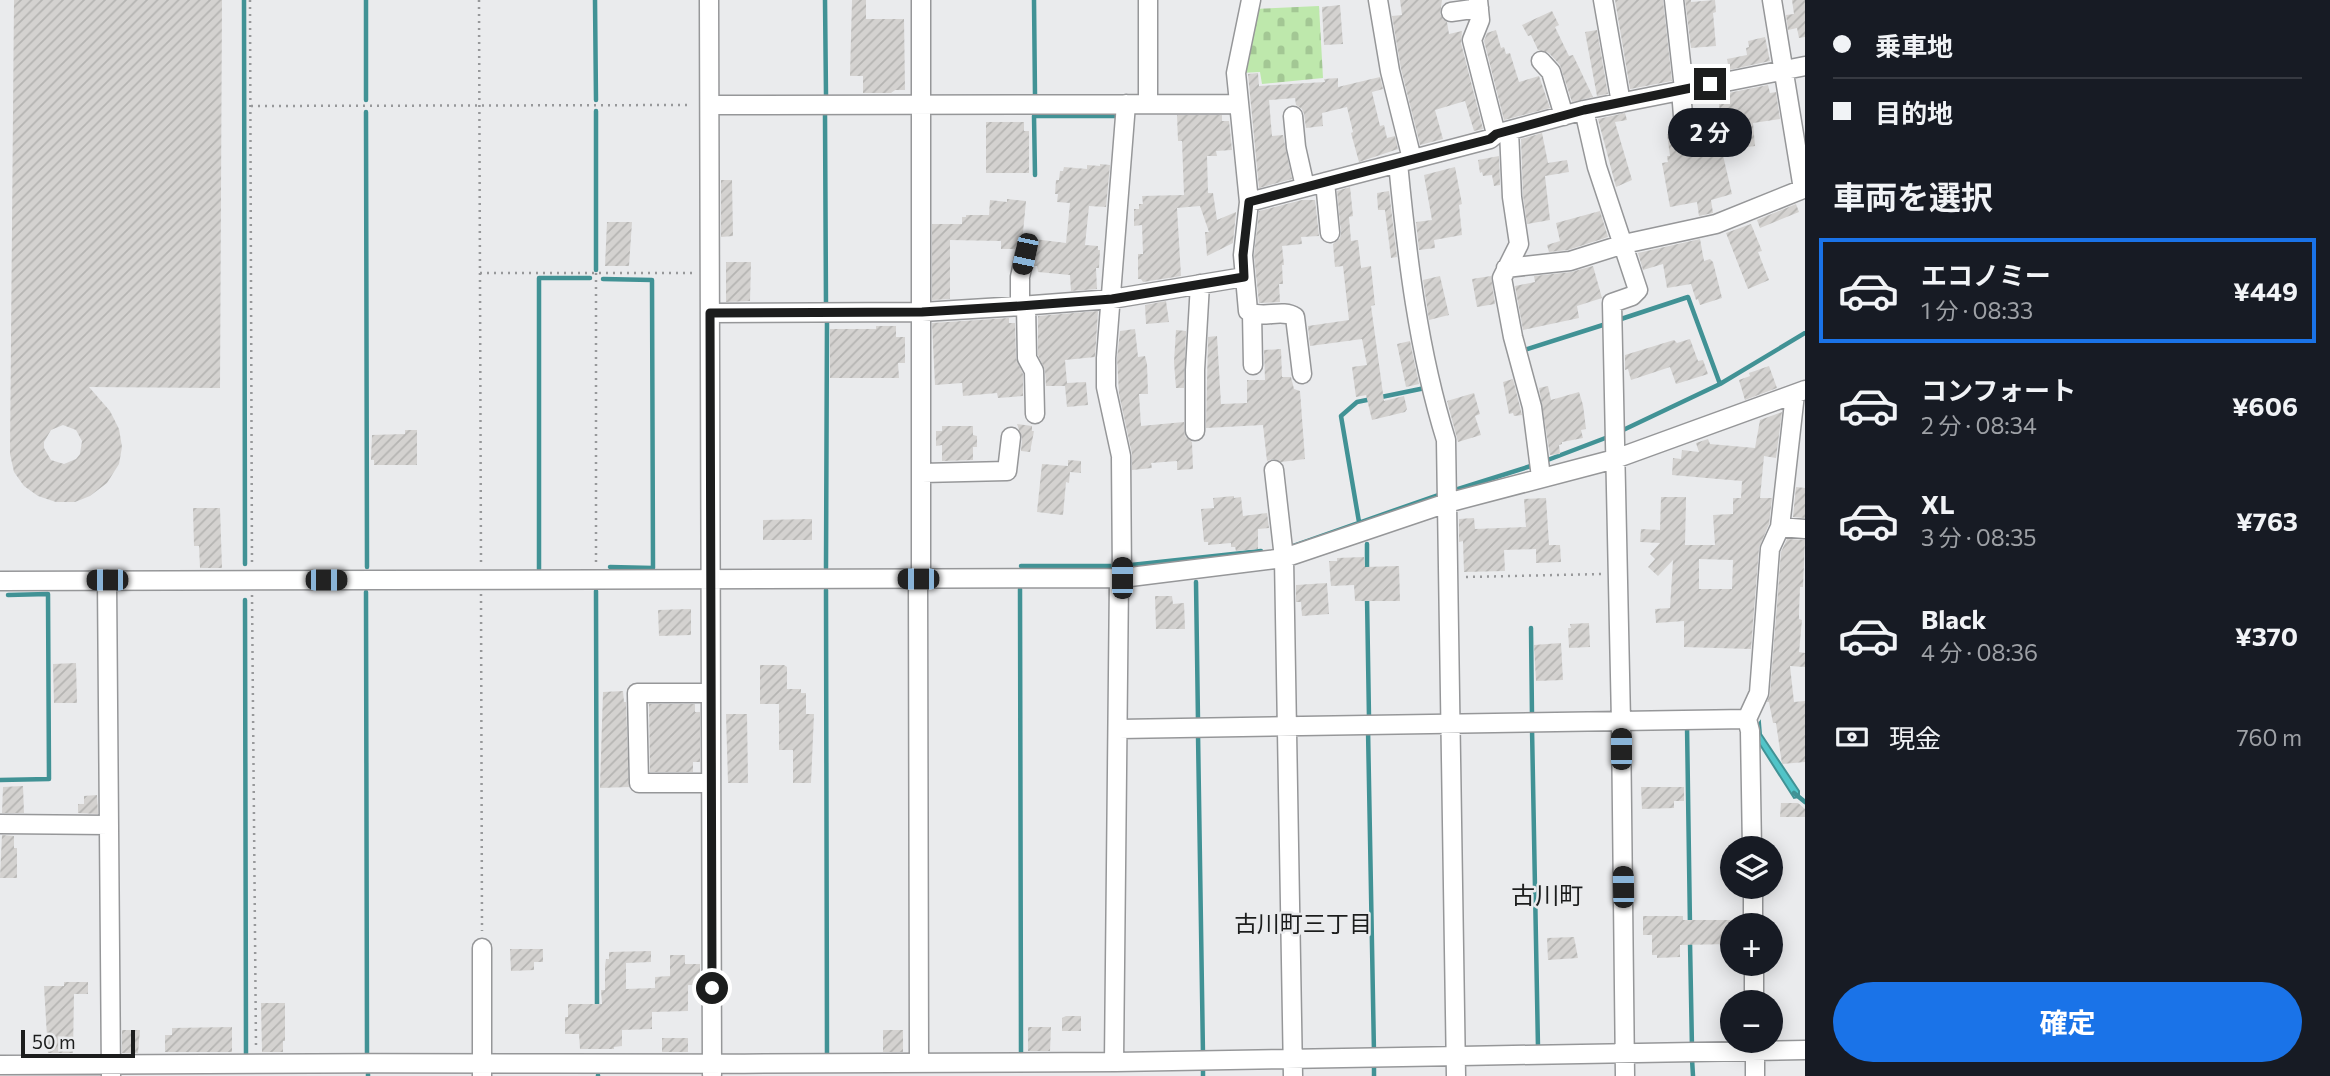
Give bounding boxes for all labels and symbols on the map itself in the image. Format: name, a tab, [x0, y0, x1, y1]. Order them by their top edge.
route end	[1694, 68, 1726, 100]
callout: 2 分	[1668, 108, 1752, 158]
car	[1011, 231, 1040, 277]
car	[1112, 557, 1133, 599]
car	[898, 569, 940, 590]
car	[87, 570, 129, 591]
car	[306, 570, 348, 591]
car	[1611, 728, 1632, 770]
car	[1613, 866, 1634, 908]
district label: 古川町	[1511, 880, 1583, 909]
district label: 古川町三丁目	[1234, 909, 1372, 937]
route start	[696, 972, 728, 1004]
scale bar	[21, 1027, 135, 1059]

